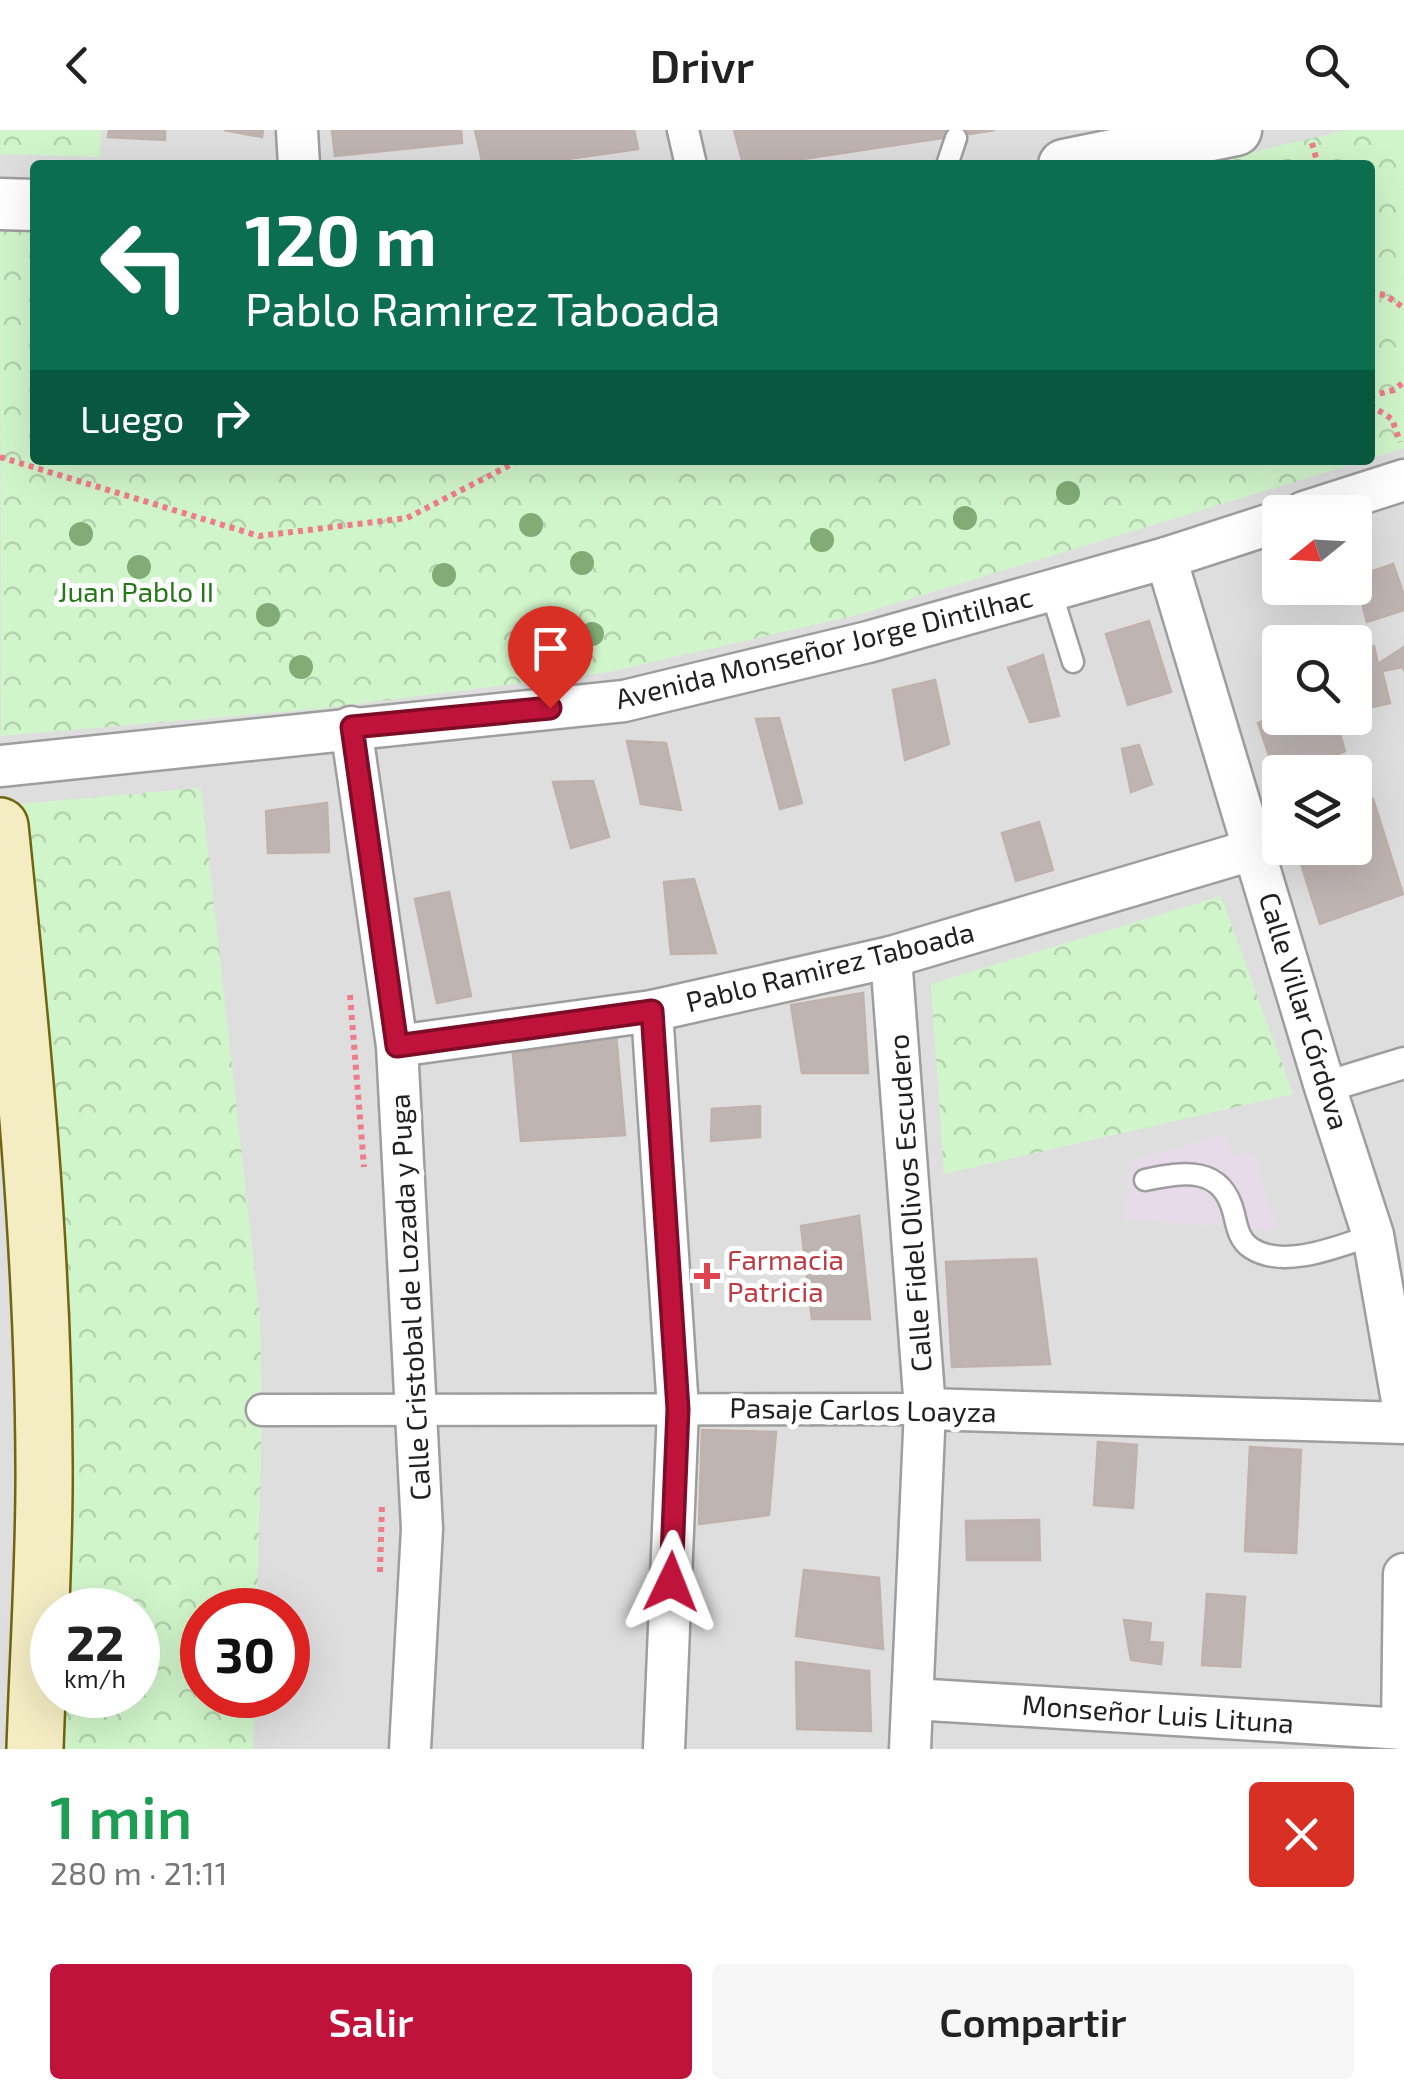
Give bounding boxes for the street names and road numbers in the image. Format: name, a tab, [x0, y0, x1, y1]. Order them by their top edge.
street label: Avenida Monseñor Jorge Dintilhac	[612, 579, 1036, 715]
street label: Calle Villar Córdova	[1253, 888, 1357, 1133]
street label: Pablo Ramirez Taboada	[682, 914, 977, 1018]
street label: Calle Fidel Olivos Escudero	[880, 1033, 938, 1373]
street label: Calle Cristobal de Lozada y Puga	[381, 1093, 437, 1501]
street label: Pasaje Carlos Loayza	[729, 1390, 997, 1428]
street label: Monseñor Luis Lituna	[1021, 1687, 1295, 1739]

